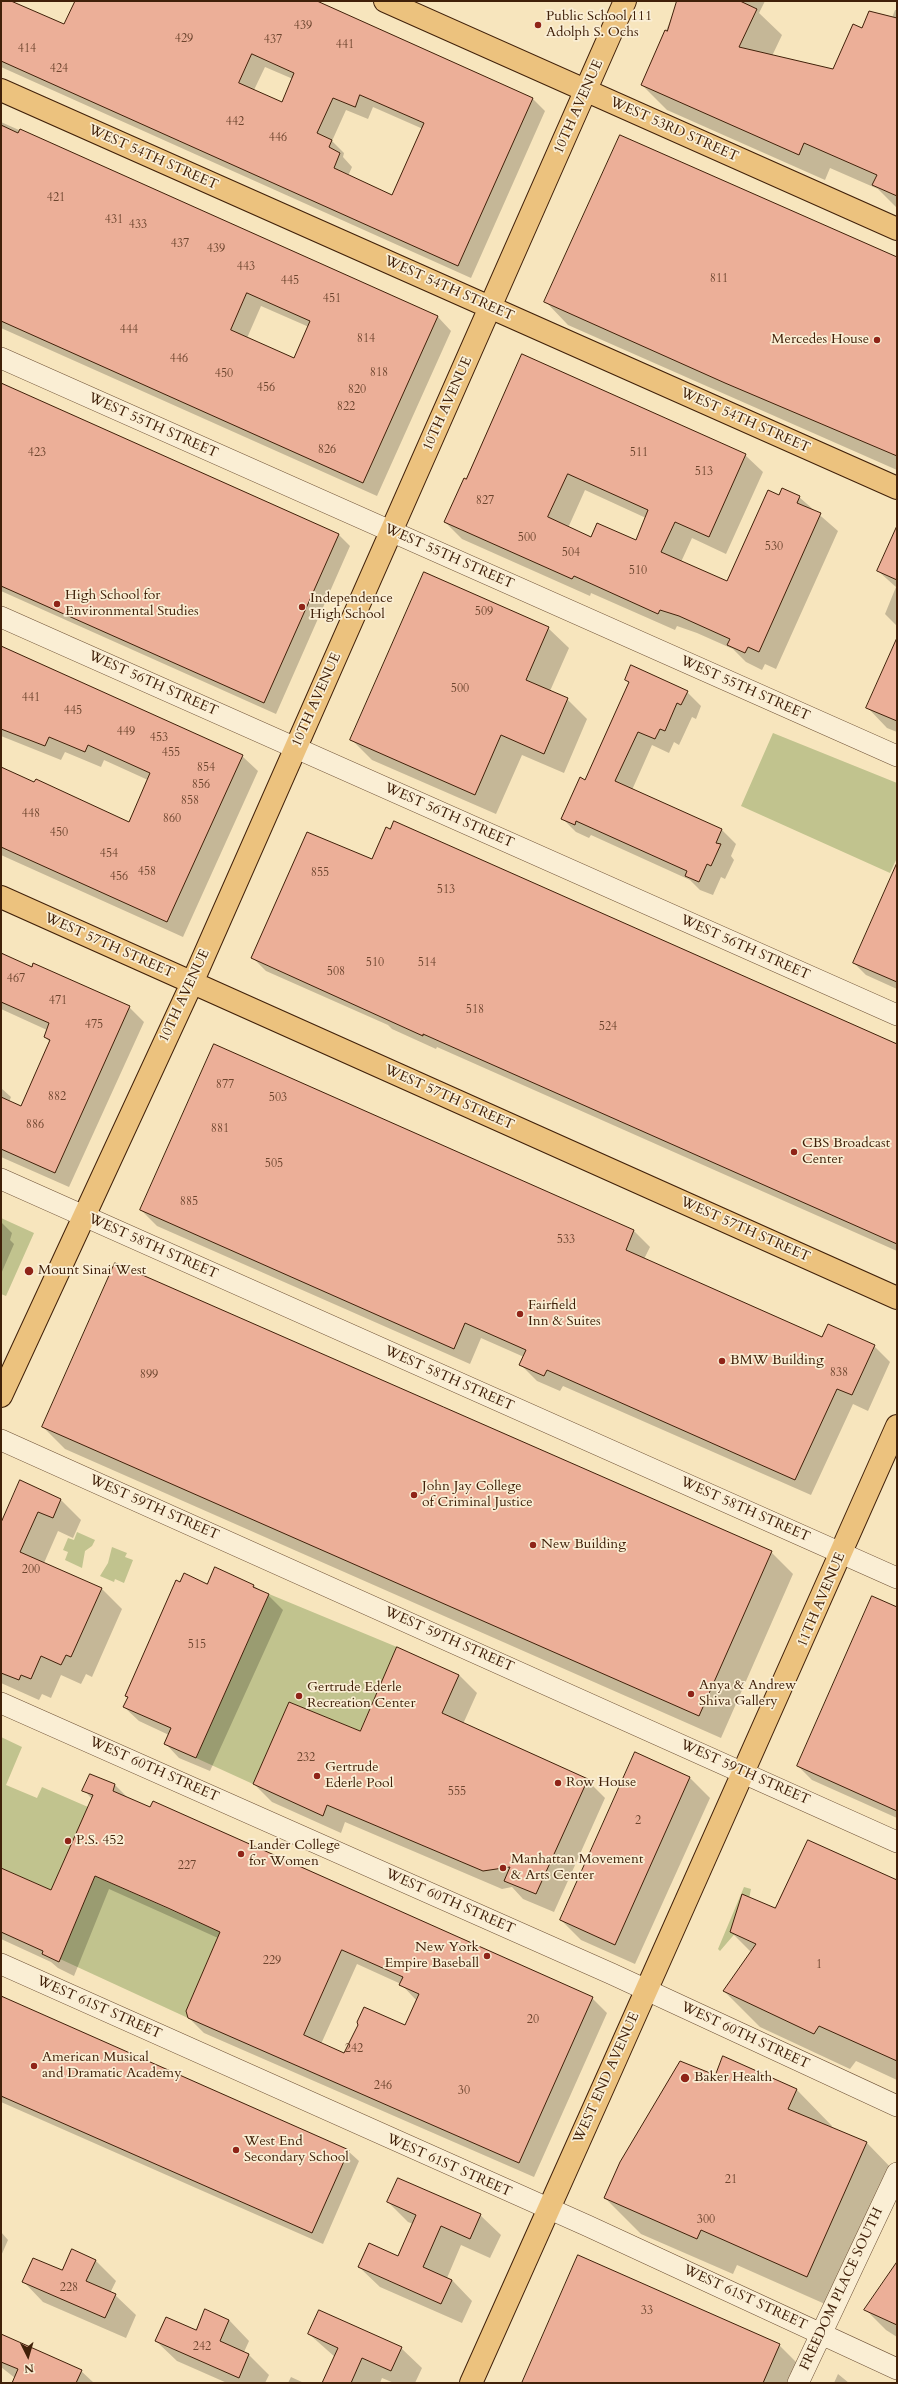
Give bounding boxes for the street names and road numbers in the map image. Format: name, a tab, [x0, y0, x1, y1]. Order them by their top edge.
street label: 10TH AVENUE	[551, 57, 607, 157]
street label: WEST 53RD STREET	[607, 94, 741, 166]
street label: WEST 54TH STREET	[86, 122, 220, 194]
street label: WEST 54TH STREET	[382, 253, 516, 325]
street label: 10TH AVENUE	[420, 354, 476, 454]
street label: WEST 54TH STREET	[678, 385, 812, 457]
street label: WEST 55TH STREET	[86, 390, 220, 462]
street label: WEST 55TH STREET	[382, 521, 516, 593]
street label: WEST 56TH STREET	[86, 648, 220, 720]
street label: 10TH AVENUE	[289, 650, 345, 750]
street label: WEST 55TH STREET	[678, 653, 812, 725]
street label: WEST 56TH STREET	[382, 780, 516, 852]
street label: WEST 57TH STREET	[42, 910, 176, 982]
street label: WEST 56TH STREET	[678, 912, 812, 984]
street label: 10TH AVENUE	[156, 947, 214, 1045]
street label: WEST 57TH STREET	[382, 1062, 516, 1134]
street label: WEST 57TH STREET	[678, 1194, 812, 1266]
street label: WEST 58TH STREET	[86, 1211, 220, 1283]
street label: WEST 58TH STREET	[382, 1343, 516, 1415]
street label: WEST 59TH STREET	[87, 1472, 221, 1544]
street label: WEST 58TH STREET	[678, 1474, 812, 1546]
street label: 11TH AVENUE	[795, 1550, 849, 1650]
street label: WEST 59TH STREET	[382, 1604, 516, 1676]
street label: WEST 60TH STREET	[87, 1734, 221, 1806]
street label: WEST 59TH STREET	[678, 1737, 812, 1809]
street label: WEST 60TH STREET	[383, 1866, 517, 1938]
street label: WEST 61ST STREET	[34, 1973, 164, 2043]
street label: WEST 60TH STREET	[678, 1999, 812, 2073]
street label: WEST END AVENUE	[570, 2010, 644, 2146]
street label: WEST 61ST STREET	[384, 2131, 514, 2201]
street label: FREEDOM PLACE SOUTH	[797, 2205, 887, 2373]
street label: WEST 61ST STREET	[680, 2262, 810, 2334]

